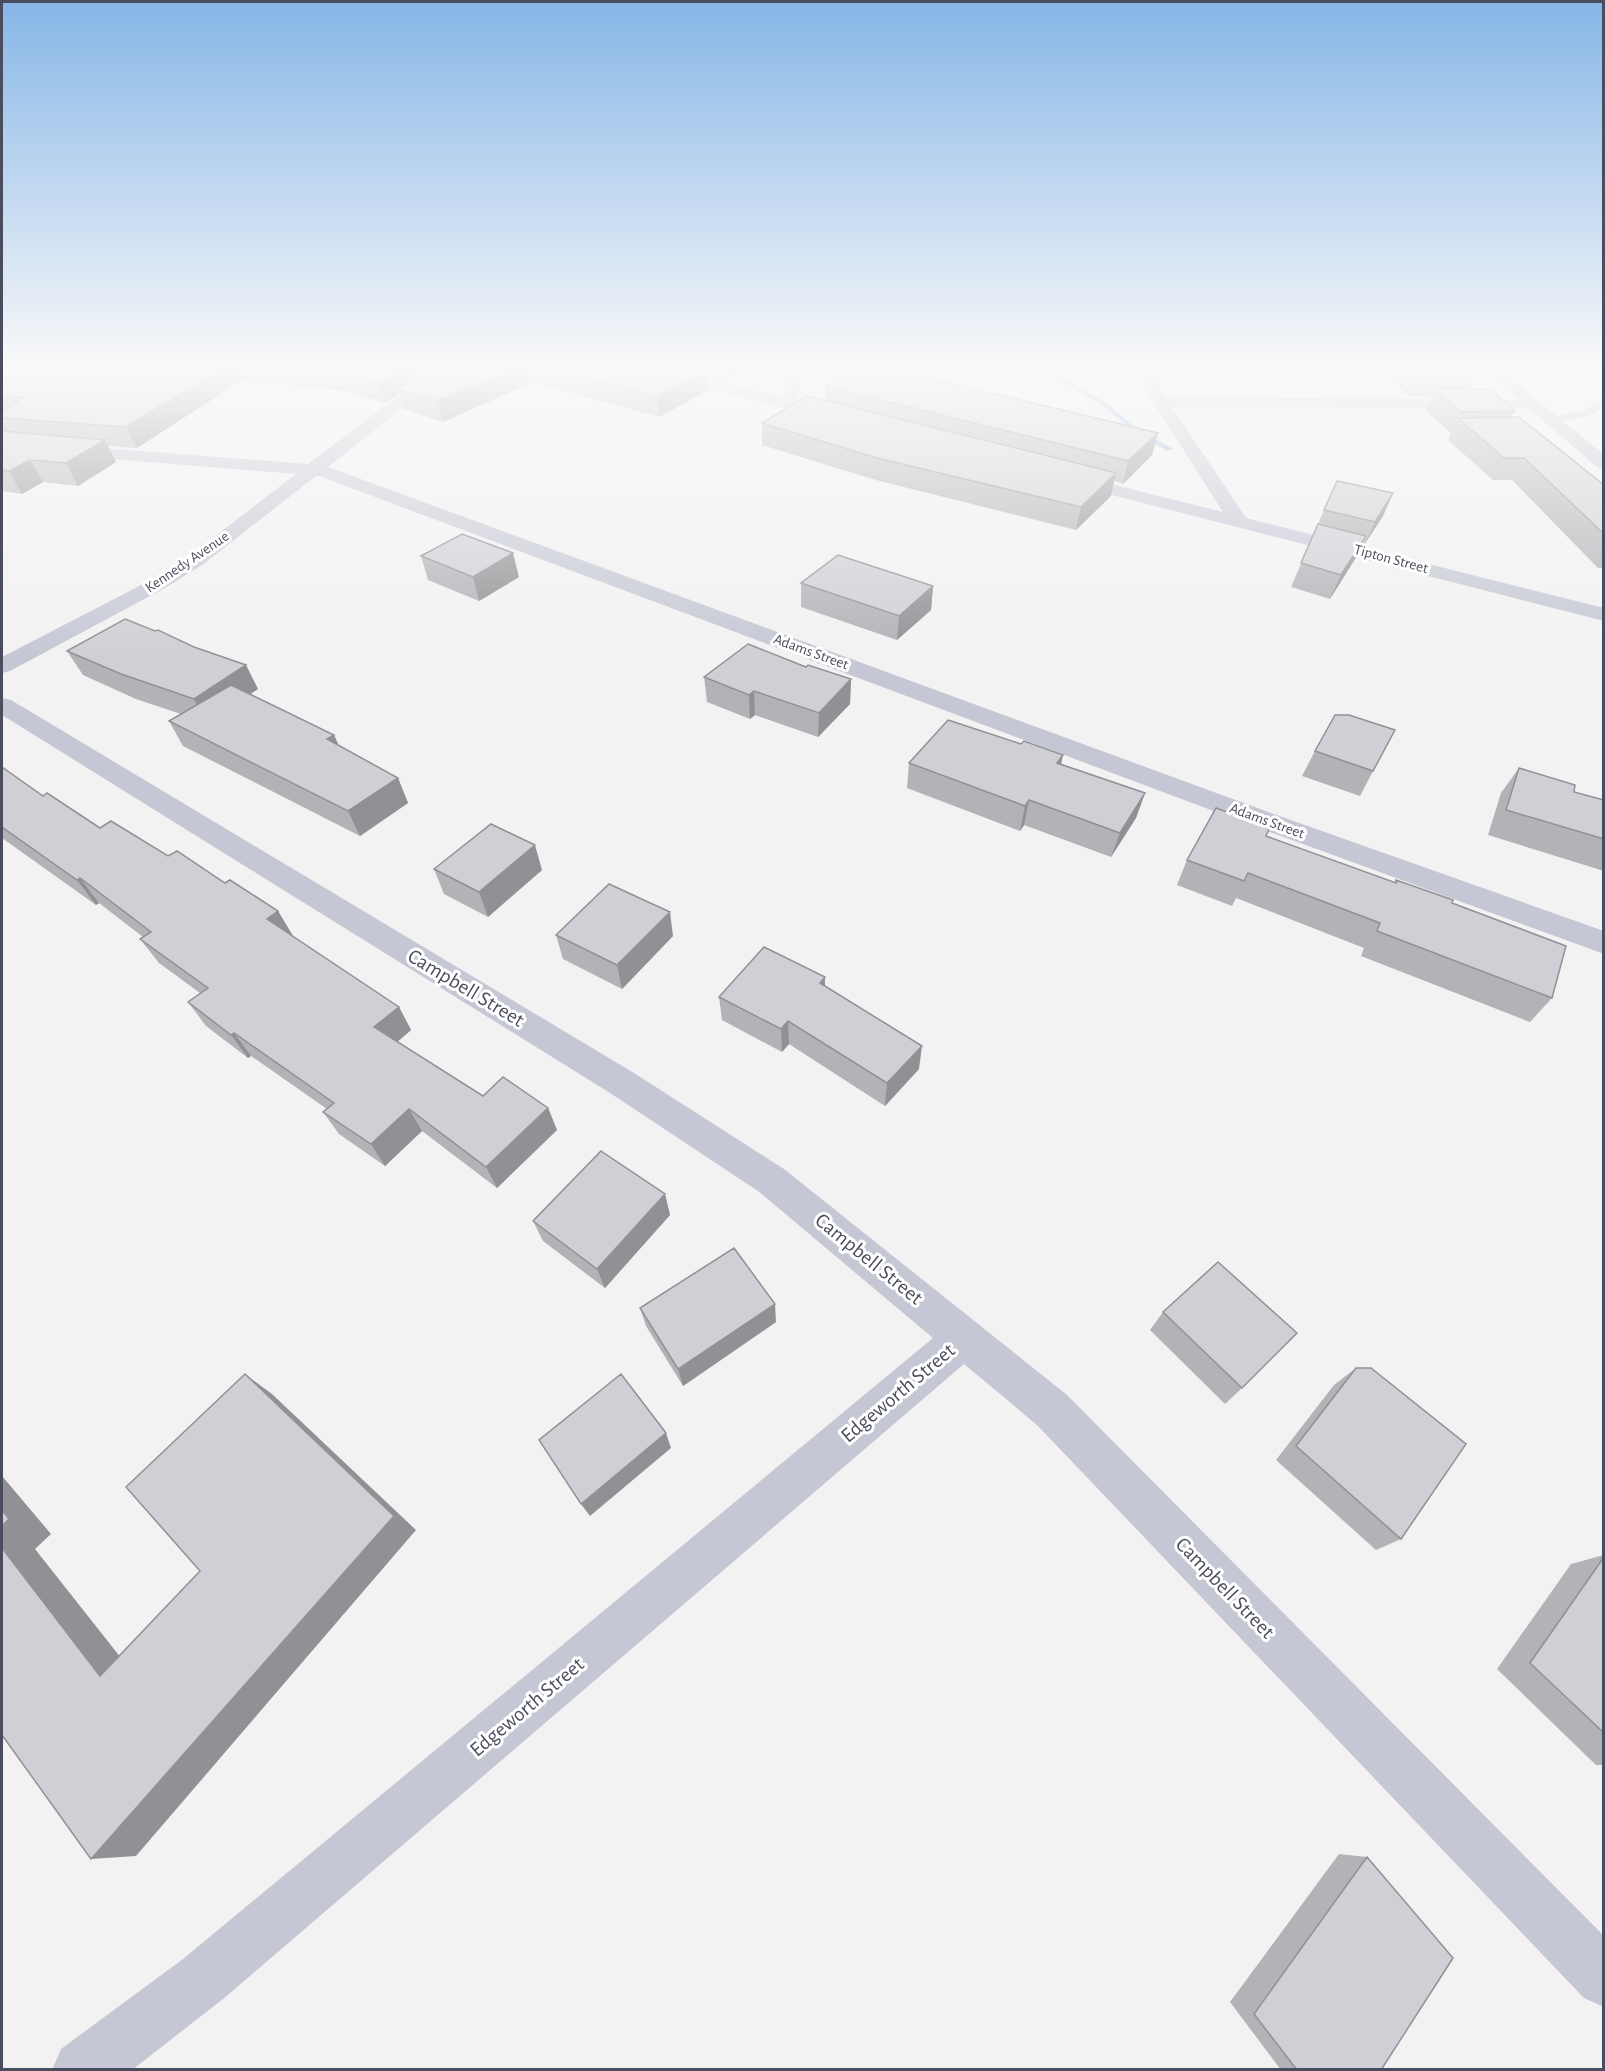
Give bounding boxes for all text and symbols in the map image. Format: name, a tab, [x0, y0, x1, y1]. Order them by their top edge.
street label: Kennedy Avenue	[142, 529, 232, 595]
street label: Tipton Street	[1352, 542, 1430, 576]
street label: Adams Street	[772, 632, 851, 673]
street label: Adams Street	[1228, 801, 1307, 842]
street label: Campbell Street	[404, 945, 528, 1031]
street label: Campbell Street	[811, 1209, 927, 1309]
street label: Edgeworth Street	[837, 1339, 959, 1447]
street label: Campbell Street	[1172, 1533, 1278, 1643]
street label: Edgeworth Street	[466, 1653, 588, 1761]

